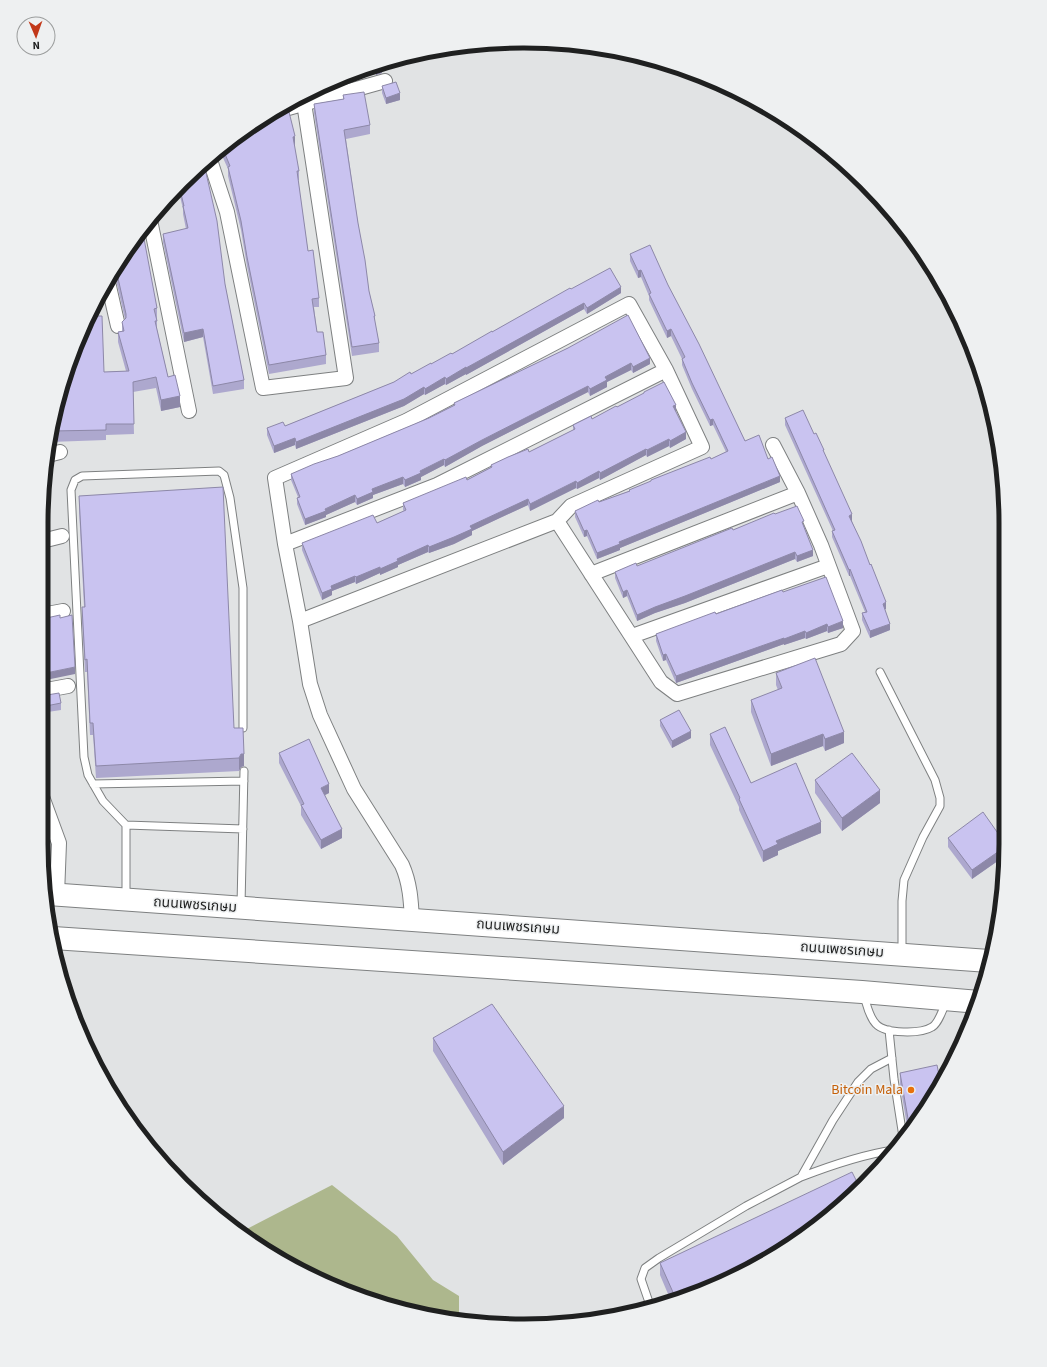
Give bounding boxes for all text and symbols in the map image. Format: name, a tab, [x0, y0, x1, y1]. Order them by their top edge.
north arrow	[16, 16, 56, 56]
text: N	[32, 38, 40, 53]
street label: ถนนเพชรเกษม	[152, 892, 238, 918]
street label: ถนนเพชรเกษม	[475, 914, 561, 940]
street label: ถนนเพชรเกษม	[799, 937, 885, 963]
place label: Bitcoin Mala	[831, 1080, 903, 1100]
marker: Bitcoin Mala	[906, 1085, 916, 1095]

